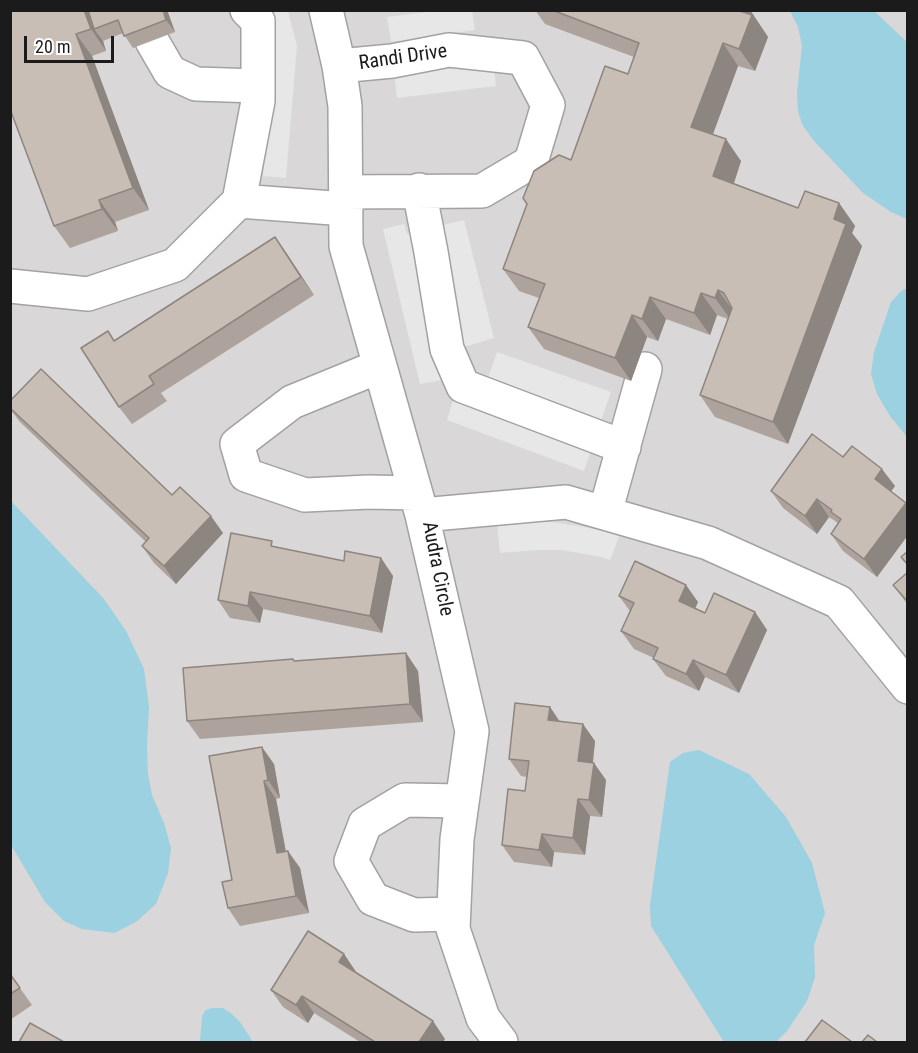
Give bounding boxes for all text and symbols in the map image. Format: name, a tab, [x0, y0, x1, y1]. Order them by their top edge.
scale bar	[27, 24, 117, 62]
text: 20 m	[35, 36, 70, 57]
street label: Randi Drive	[357, 40, 449, 76]
street label: Audra Circle	[416, 520, 458, 618]

